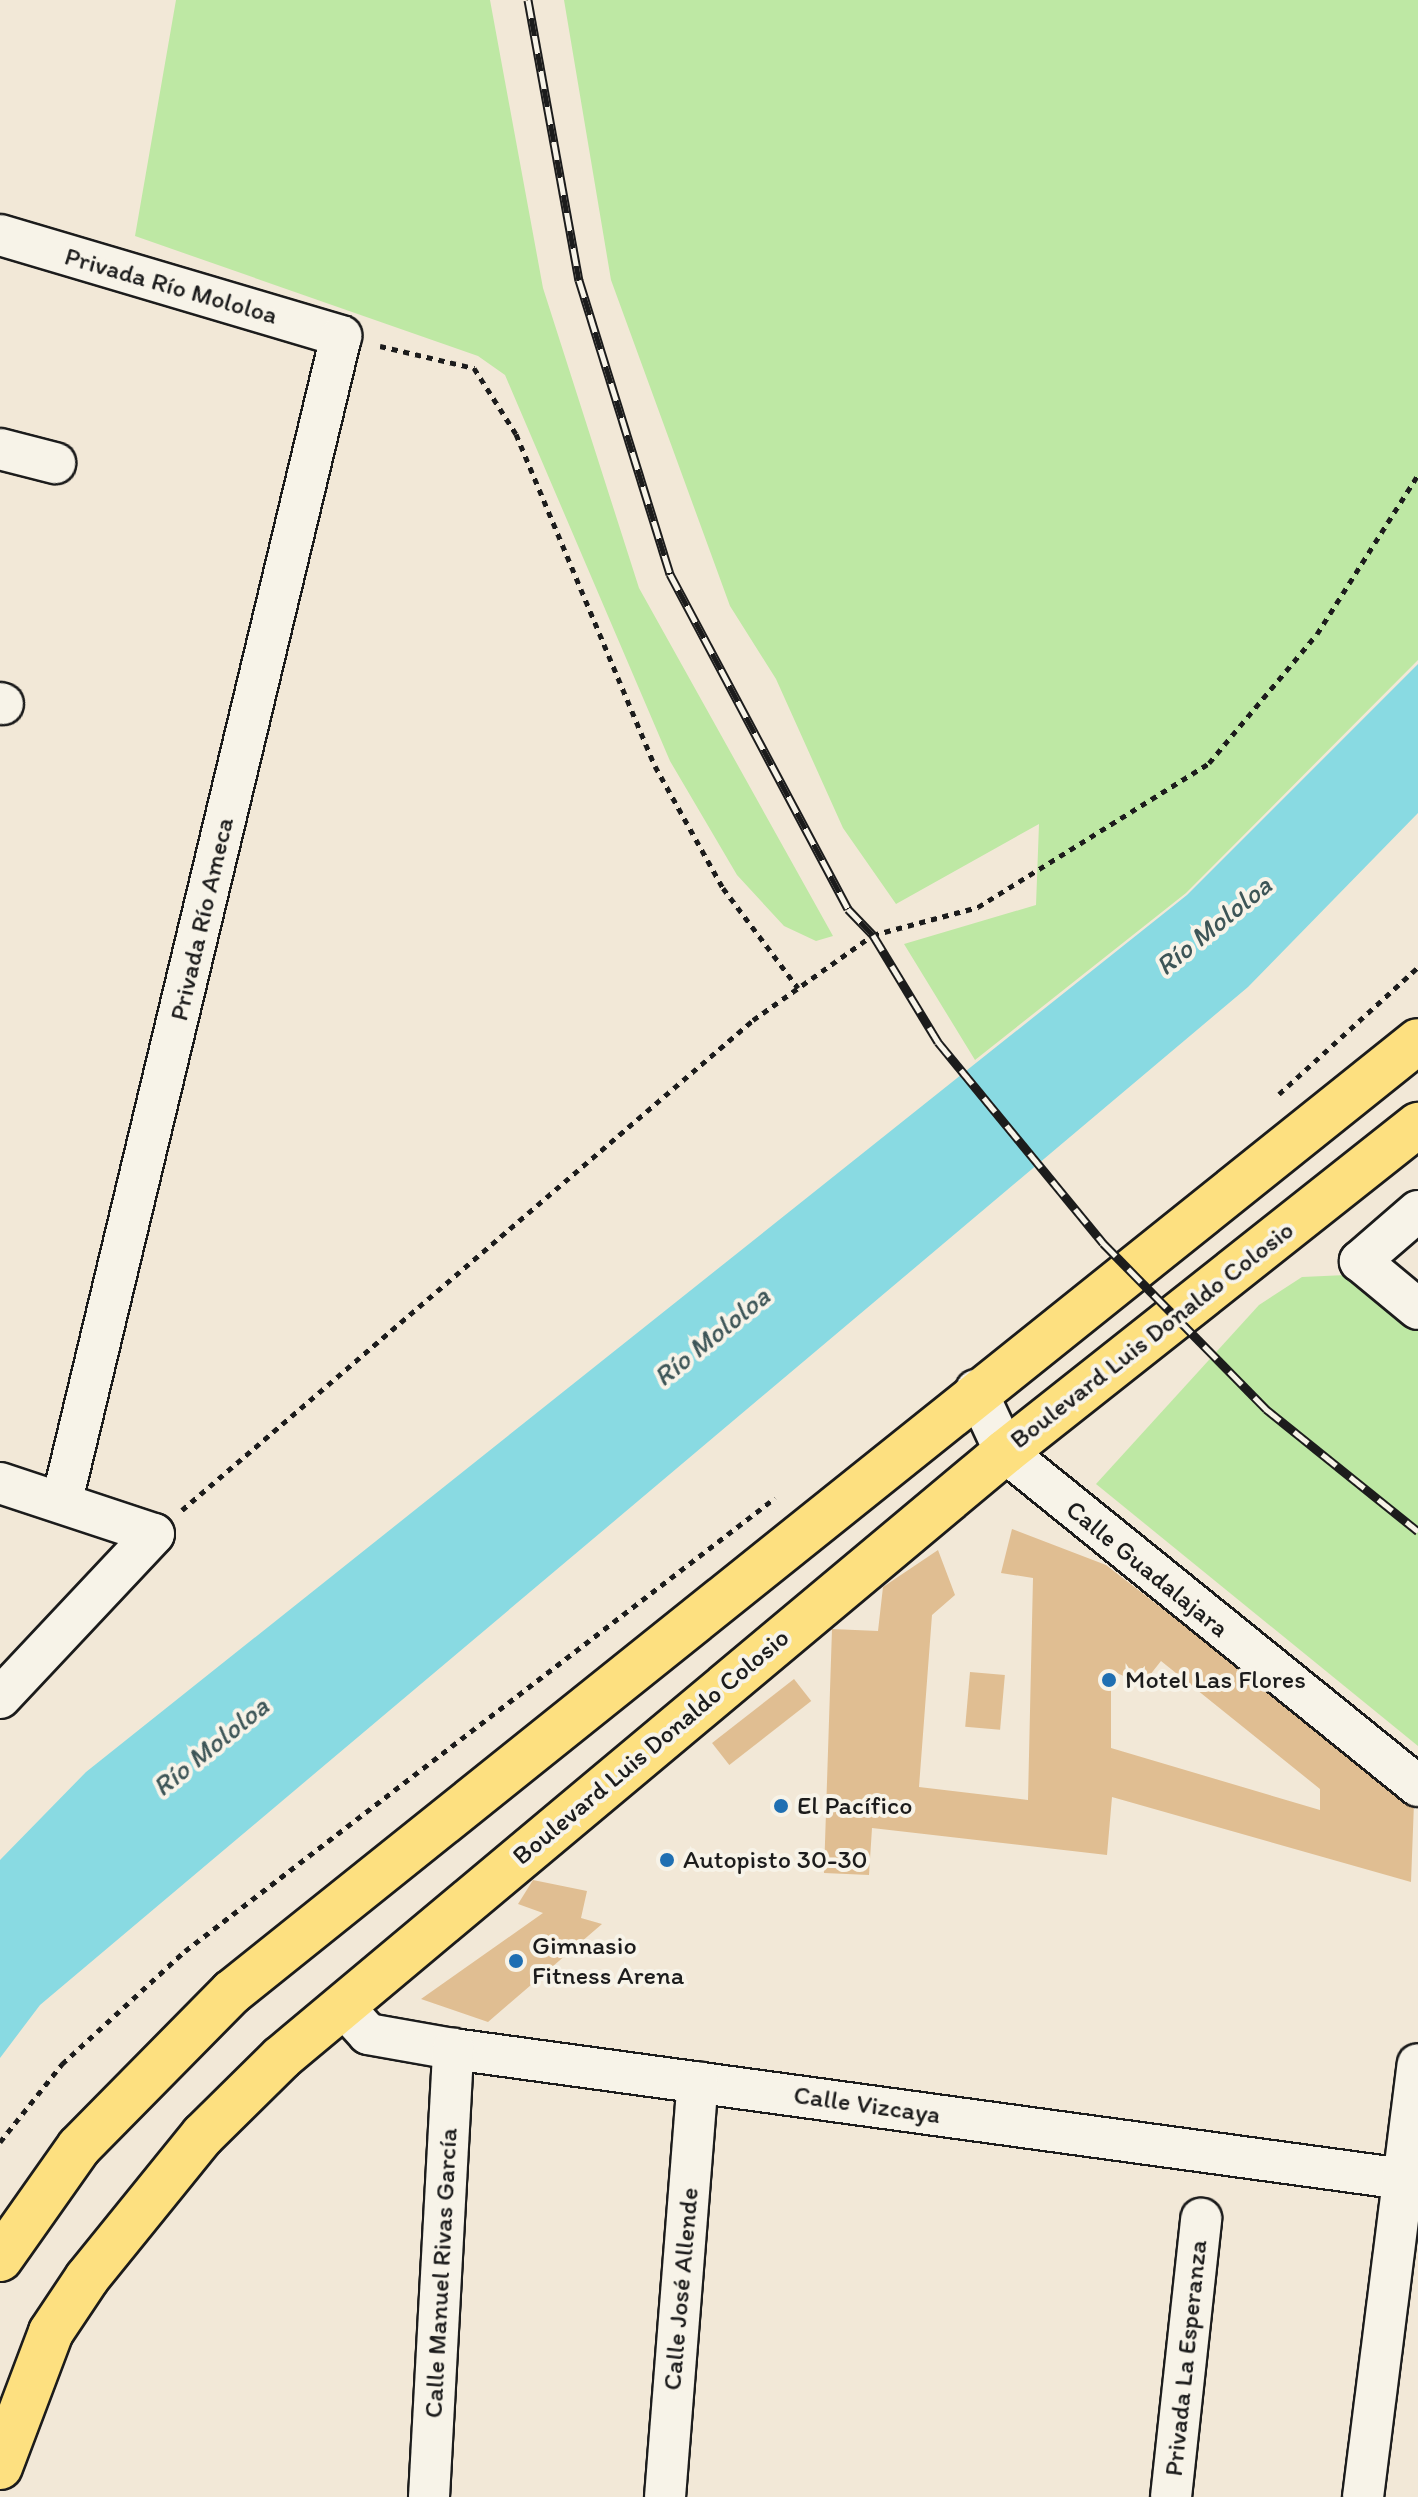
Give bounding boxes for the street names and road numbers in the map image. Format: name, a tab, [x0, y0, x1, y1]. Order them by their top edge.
street label: Privada Río Mololoa	[61, 241, 281, 331]
street label: Privada Río Ameca	[163, 815, 241, 1023]
street label: Boulevard Luis Donaldo Colosio	[1004, 1214, 1300, 1456]
street label: Calle Guadalajara	[1059, 1494, 1235, 1644]
street label: Boulevard Luis Donaldo Colosio	[506, 1622, 796, 1872]
street label: Calle Vizcaya	[792, 2079, 942, 2131]
street label: Calle Manuel Rivas García	[418, 2128, 464, 2418]
street label: Calle José Allende	[657, 2186, 705, 2392]
street label: Privada La Esperanza	[1158, 2239, 1214, 2477]

